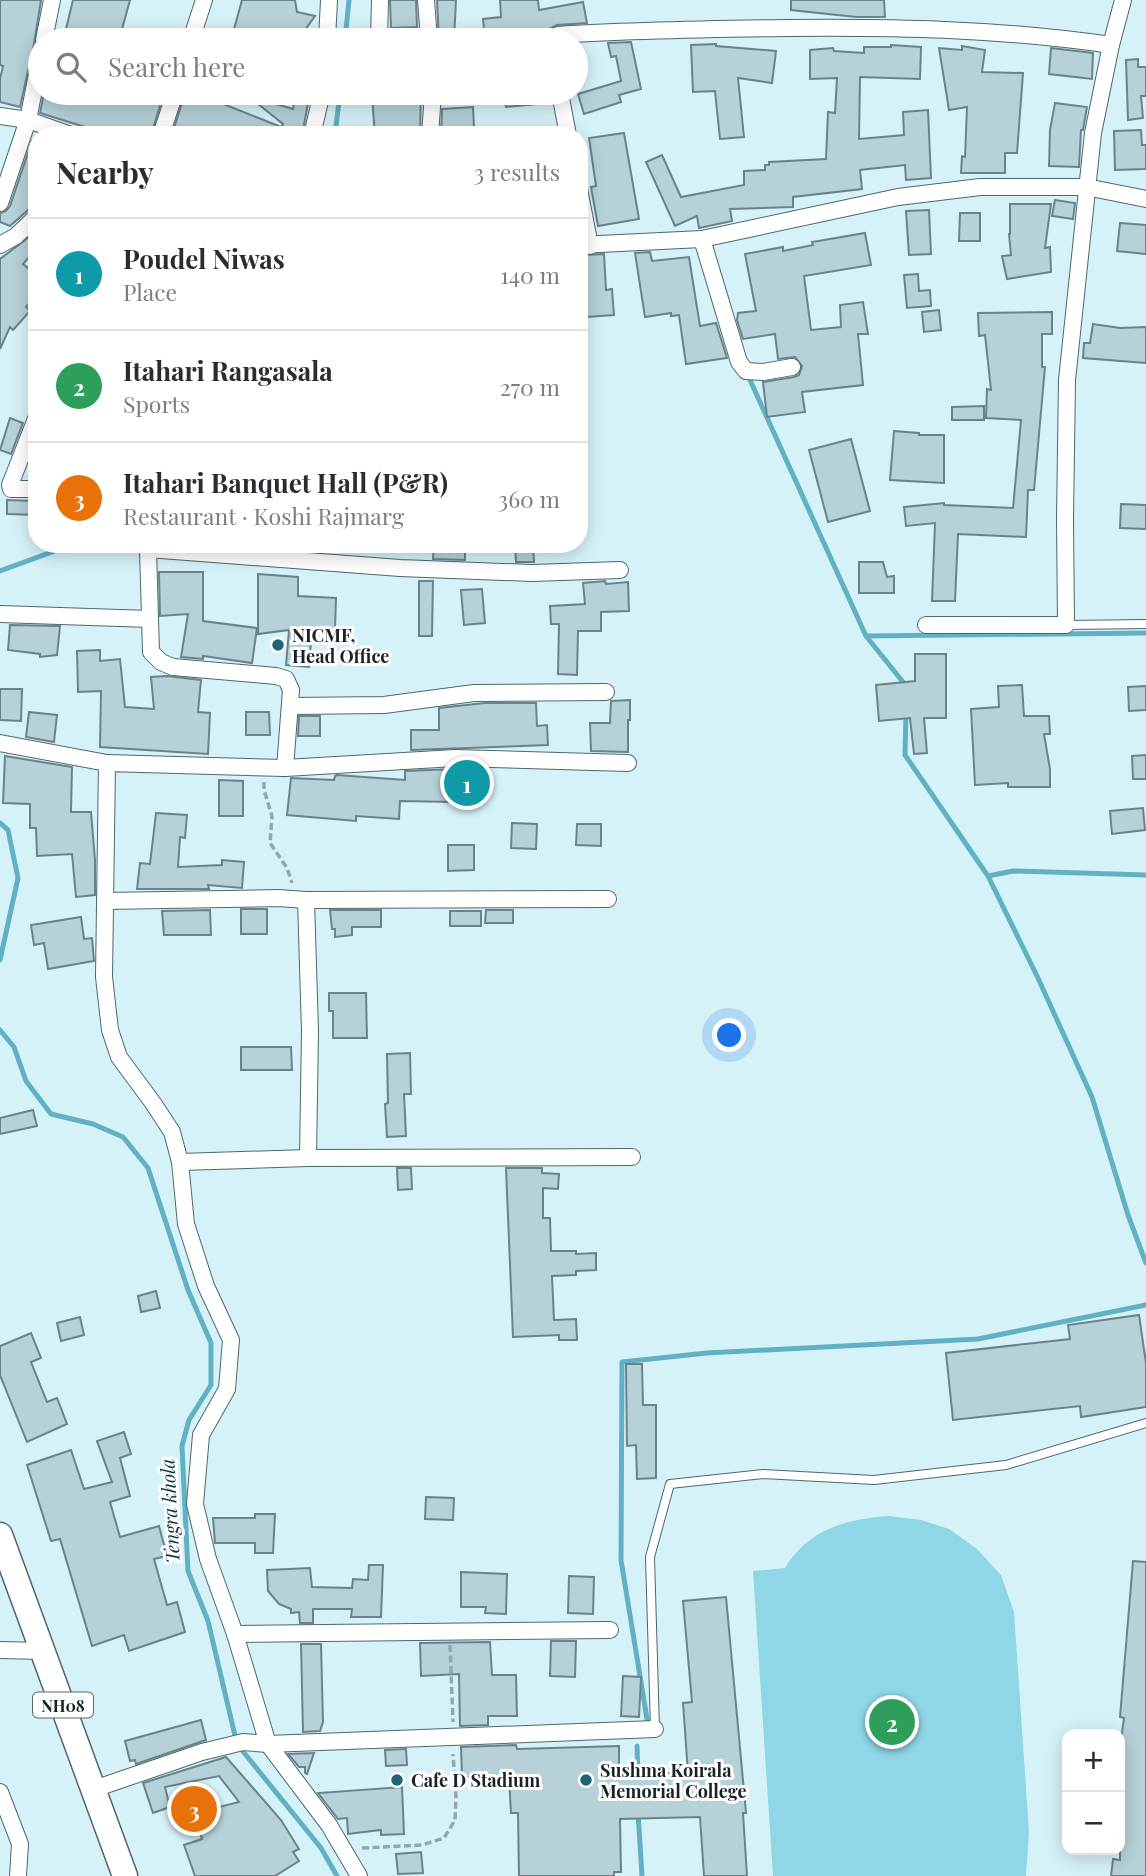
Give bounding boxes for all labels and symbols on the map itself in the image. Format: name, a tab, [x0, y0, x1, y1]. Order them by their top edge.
place label: NICMF, Head Office	[292, 623, 389, 668]
marker: NICMF, Head Office	[270, 637, 286, 653]
pin: 1	[444, 757, 490, 809]
your location	[712, 1018, 746, 1052]
water label: Tengra khola	[153, 1458, 185, 1564]
road number: NH08	[33, 1693, 93, 1718]
pin: 2	[869, 1696, 915, 1748]
place label: Sushma Koirala Memorial College	[600, 1758, 747, 1803]
place label: Cafe D Stadium	[411, 1768, 541, 1792]
marker: Cafe D Stadium	[389, 1772, 405, 1788]
marker: Sushma Koirala Memorial College	[578, 1772, 594, 1788]
pin: 3	[171, 1783, 217, 1835]

